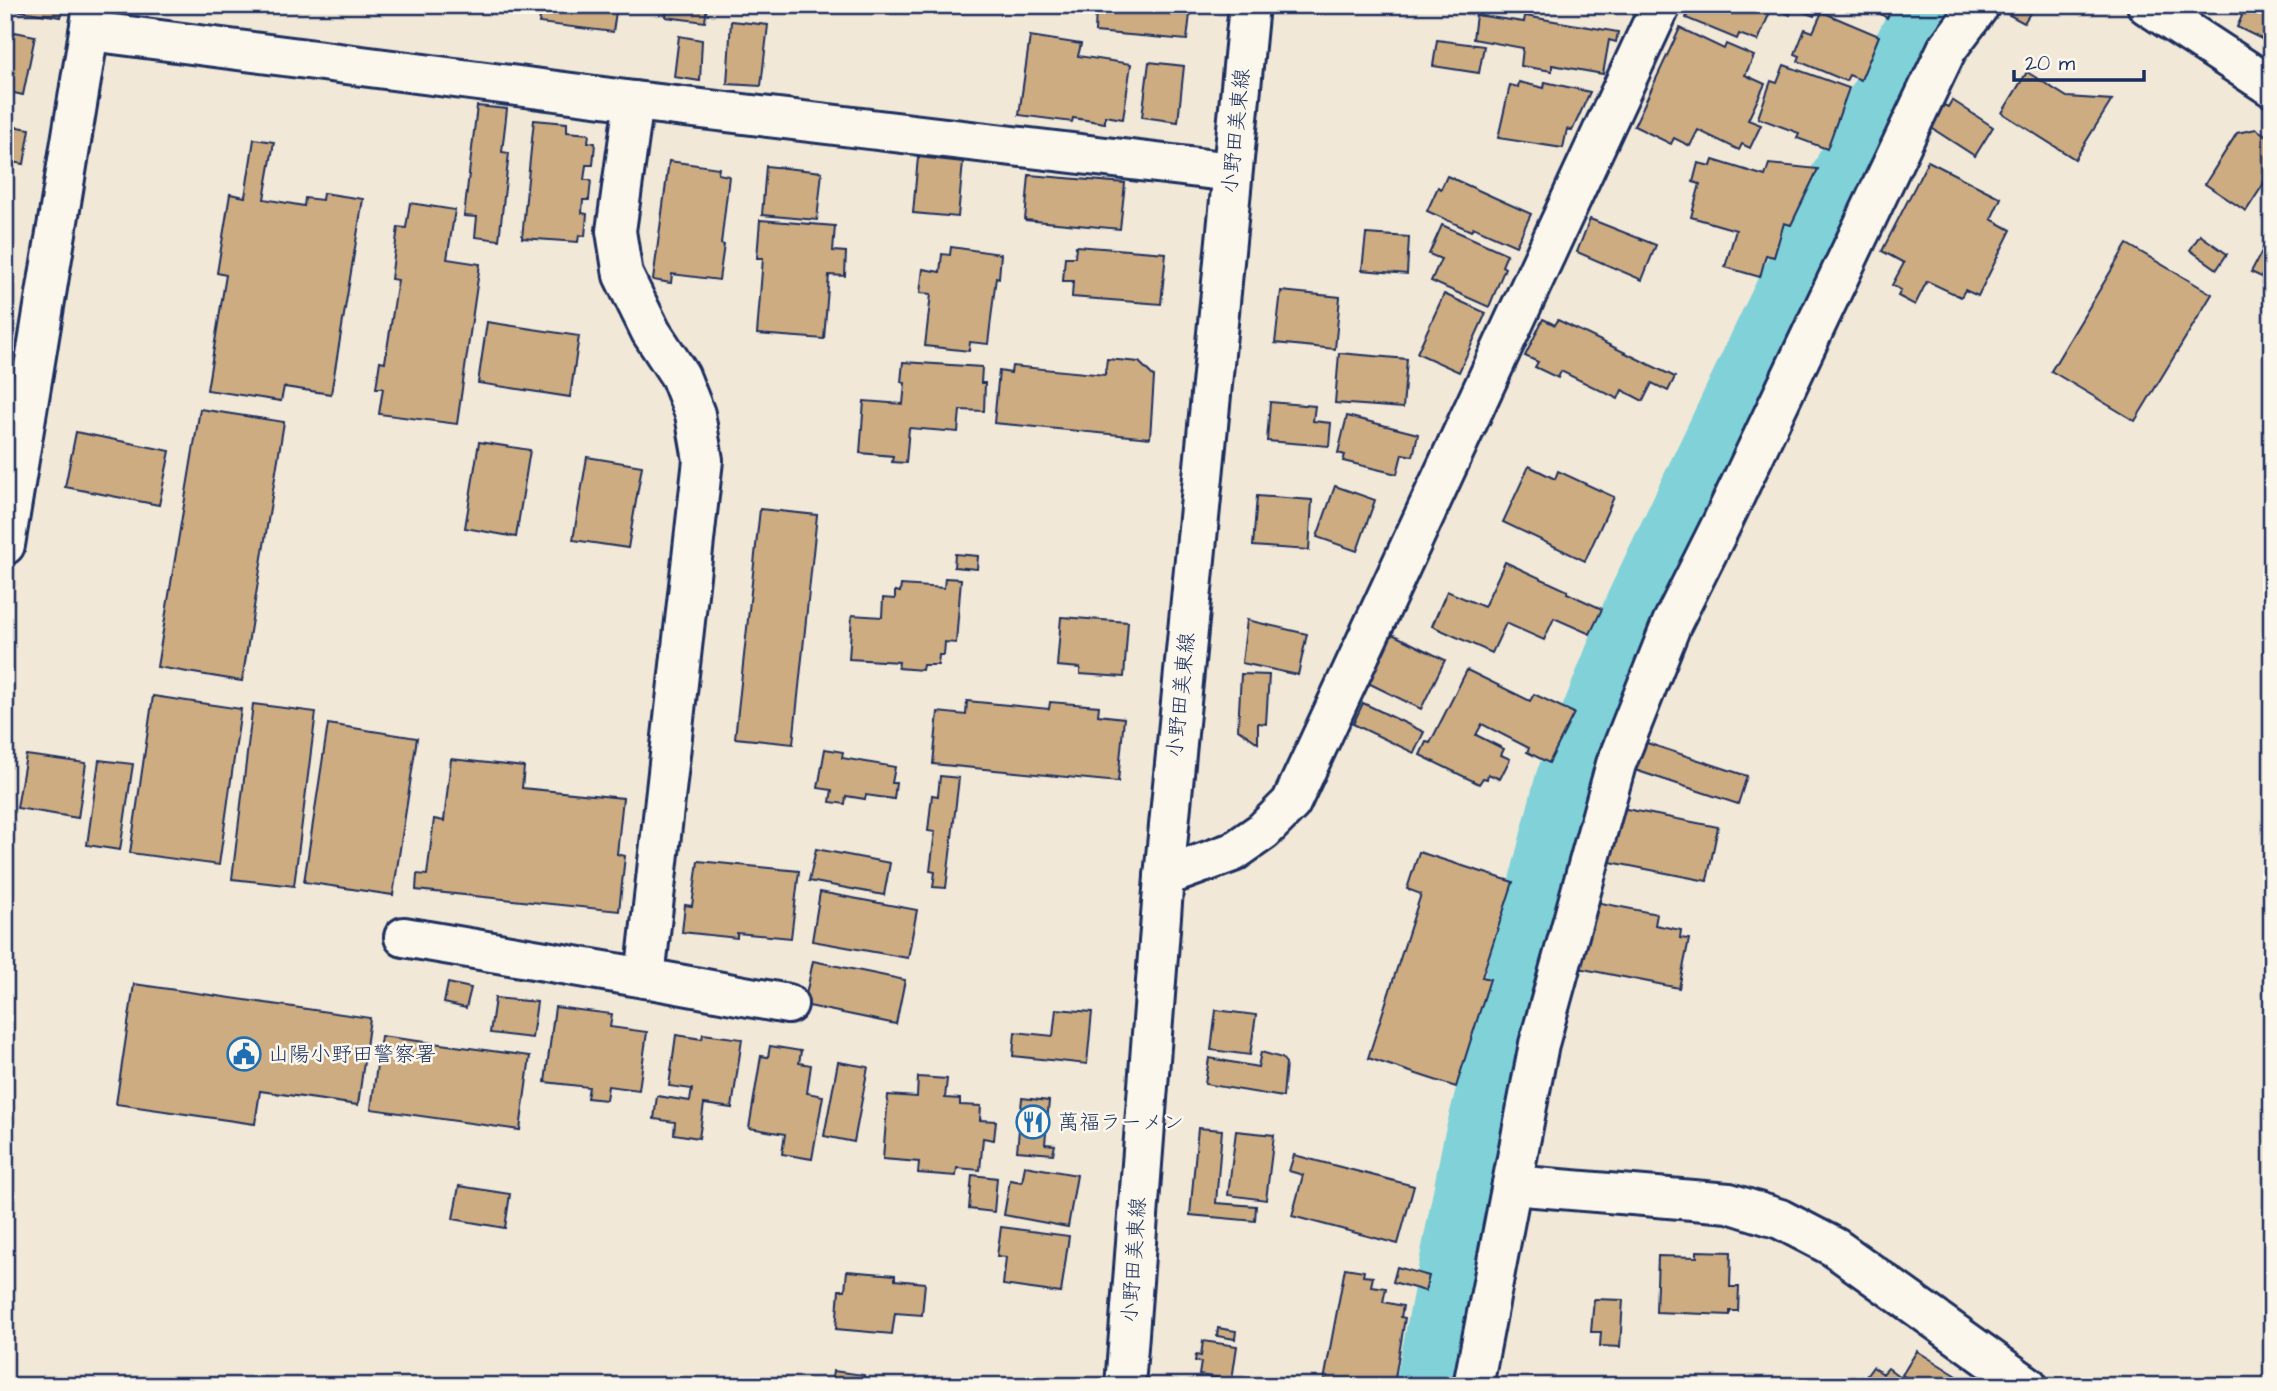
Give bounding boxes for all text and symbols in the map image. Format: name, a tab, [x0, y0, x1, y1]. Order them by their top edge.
scale bar	[2014, 38, 2144, 82]
text: 20 m	[2025, 49, 2076, 78]
street label: 小野田美東線	[1215, 67, 1257, 195]
street label: 小野田美東線	[1160, 631, 1202, 759]
public building icon: 山陽小野田警察署	[225, 1035, 263, 1073]
place label: 山陽小野田警察署	[268, 1040, 436, 1069]
restaurant icon: 萬福ラーメン	[1014, 1103, 1052, 1141]
place label: 萬福ラーメン	[1058, 1108, 1184, 1137]
street label: 小野田美東線	[1115, 1196, 1153, 1324]

